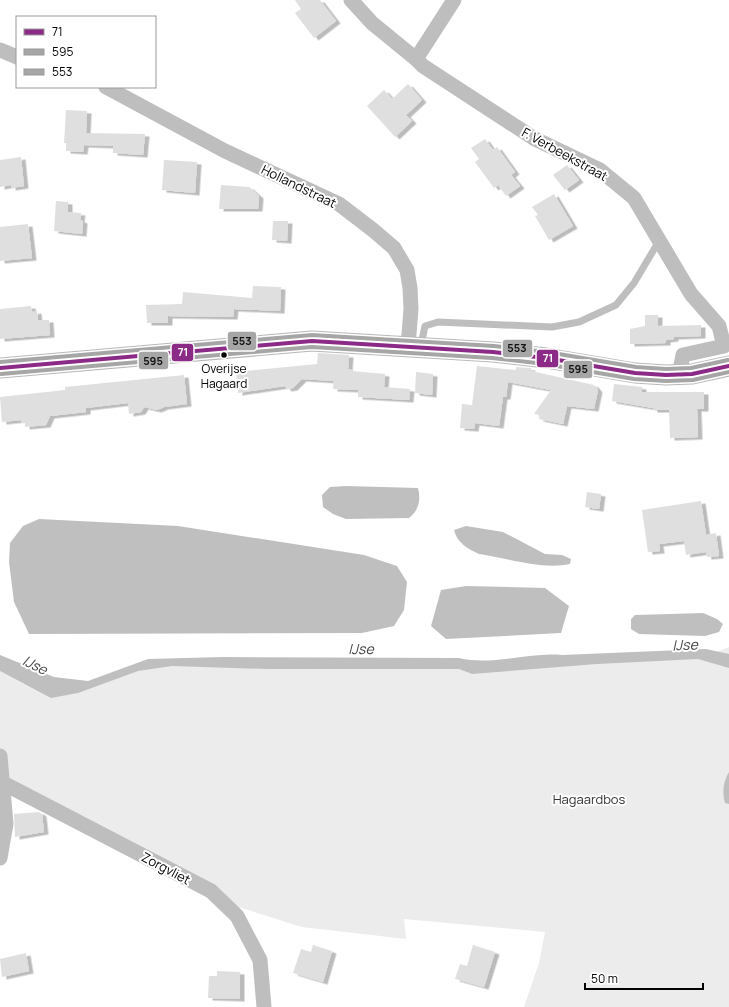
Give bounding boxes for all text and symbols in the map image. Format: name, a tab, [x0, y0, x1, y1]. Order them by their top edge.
legend	[16, 16, 156, 88]
text: 71	[52, 23, 63, 40]
text: 595	[52, 43, 73, 60]
text: 553	[52, 63, 73, 80]
street label: F. Verbeekstraat	[519, 123, 611, 185]
street label: Hollandstraat	[258, 160, 340, 212]
line badge: 553	[227, 331, 257, 351]
text: 553	[232, 333, 252, 348]
line badge: 553	[502, 339, 533, 358]
text: 553	[507, 340, 527, 355]
line badge: 71	[171, 343, 194, 362]
text: 71	[178, 344, 188, 359]
line badge: 71	[536, 349, 559, 368]
marker: Overijse Hagaard	[219, 350, 229, 360]
text: 71	[543, 350, 553, 365]
line badge: 595	[138, 351, 169, 370]
text: 595	[143, 353, 163, 368]
place label: Overijse Hagaard	[201, 360, 247, 392]
line badge: 595	[563, 360, 593, 379]
text: 595	[568, 361, 588, 376]
water label: IJse	[672, 635, 699, 654]
water label: IJse	[348, 639, 374, 658]
water label: IJse	[20, 650, 51, 679]
park label: Hagaardbos	[553, 790, 626, 808]
street label: Zorgvliet	[138, 848, 194, 888]
scale bar	[585, 965, 703, 991]
text: 50 m	[591, 970, 618, 987]

